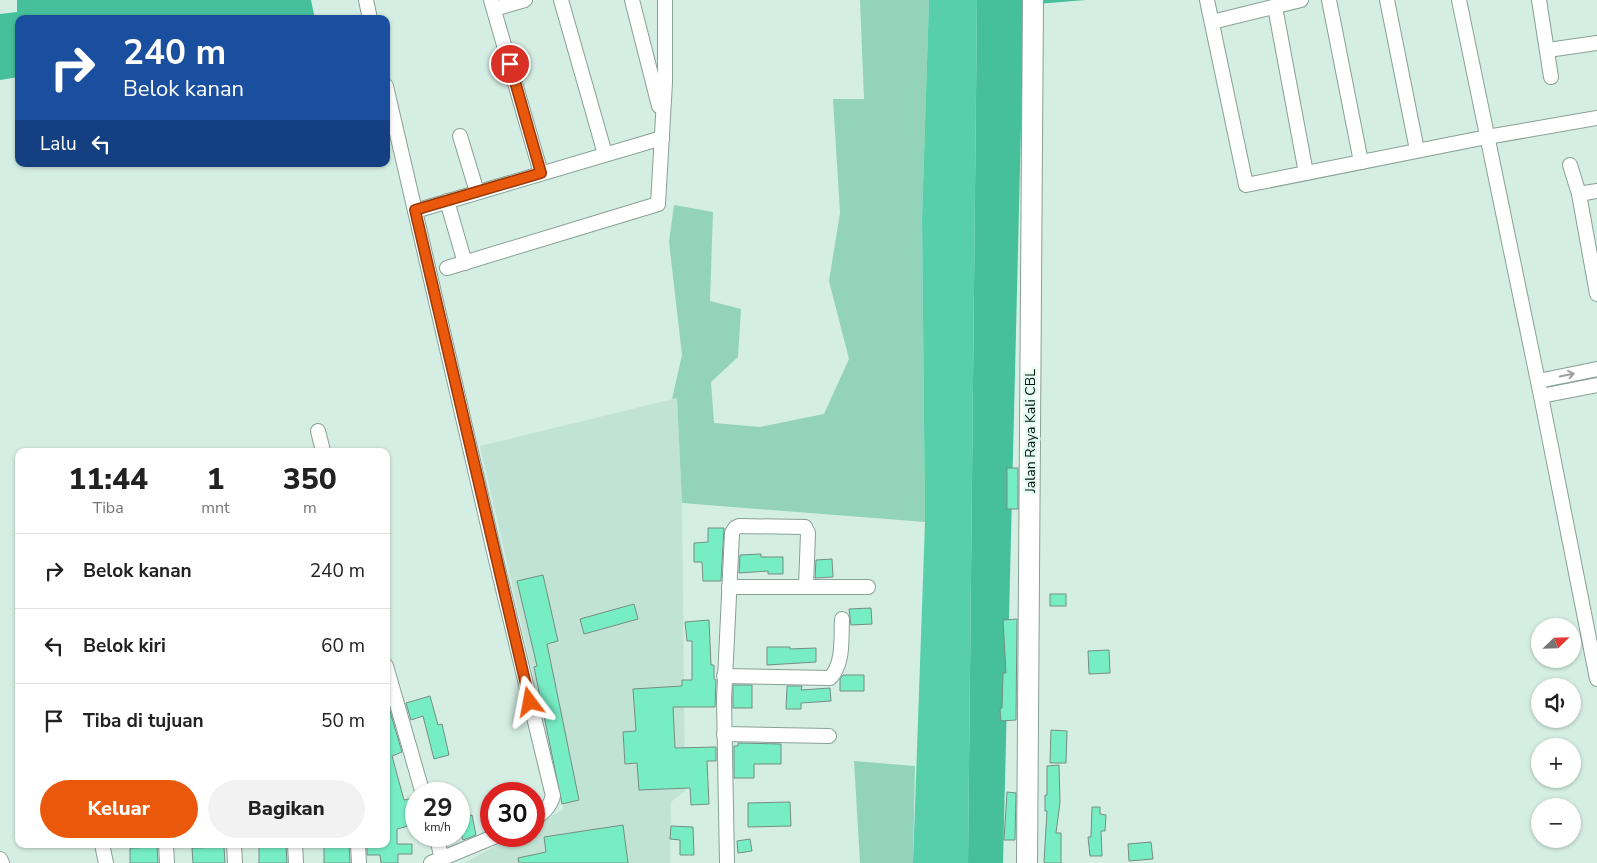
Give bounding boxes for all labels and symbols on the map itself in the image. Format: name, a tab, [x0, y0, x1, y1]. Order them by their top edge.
pin	[489, 43, 531, 85]
street label: Jalan Raya Kali CBL	[1021, 369, 1040, 494]
one-way arrow	[1559, 370, 1575, 379]
north arrow	[1531, 618, 1581, 668]
position arrow	[503, 675, 555, 727]
speed limit sign: 30	[480, 782, 545, 847]

